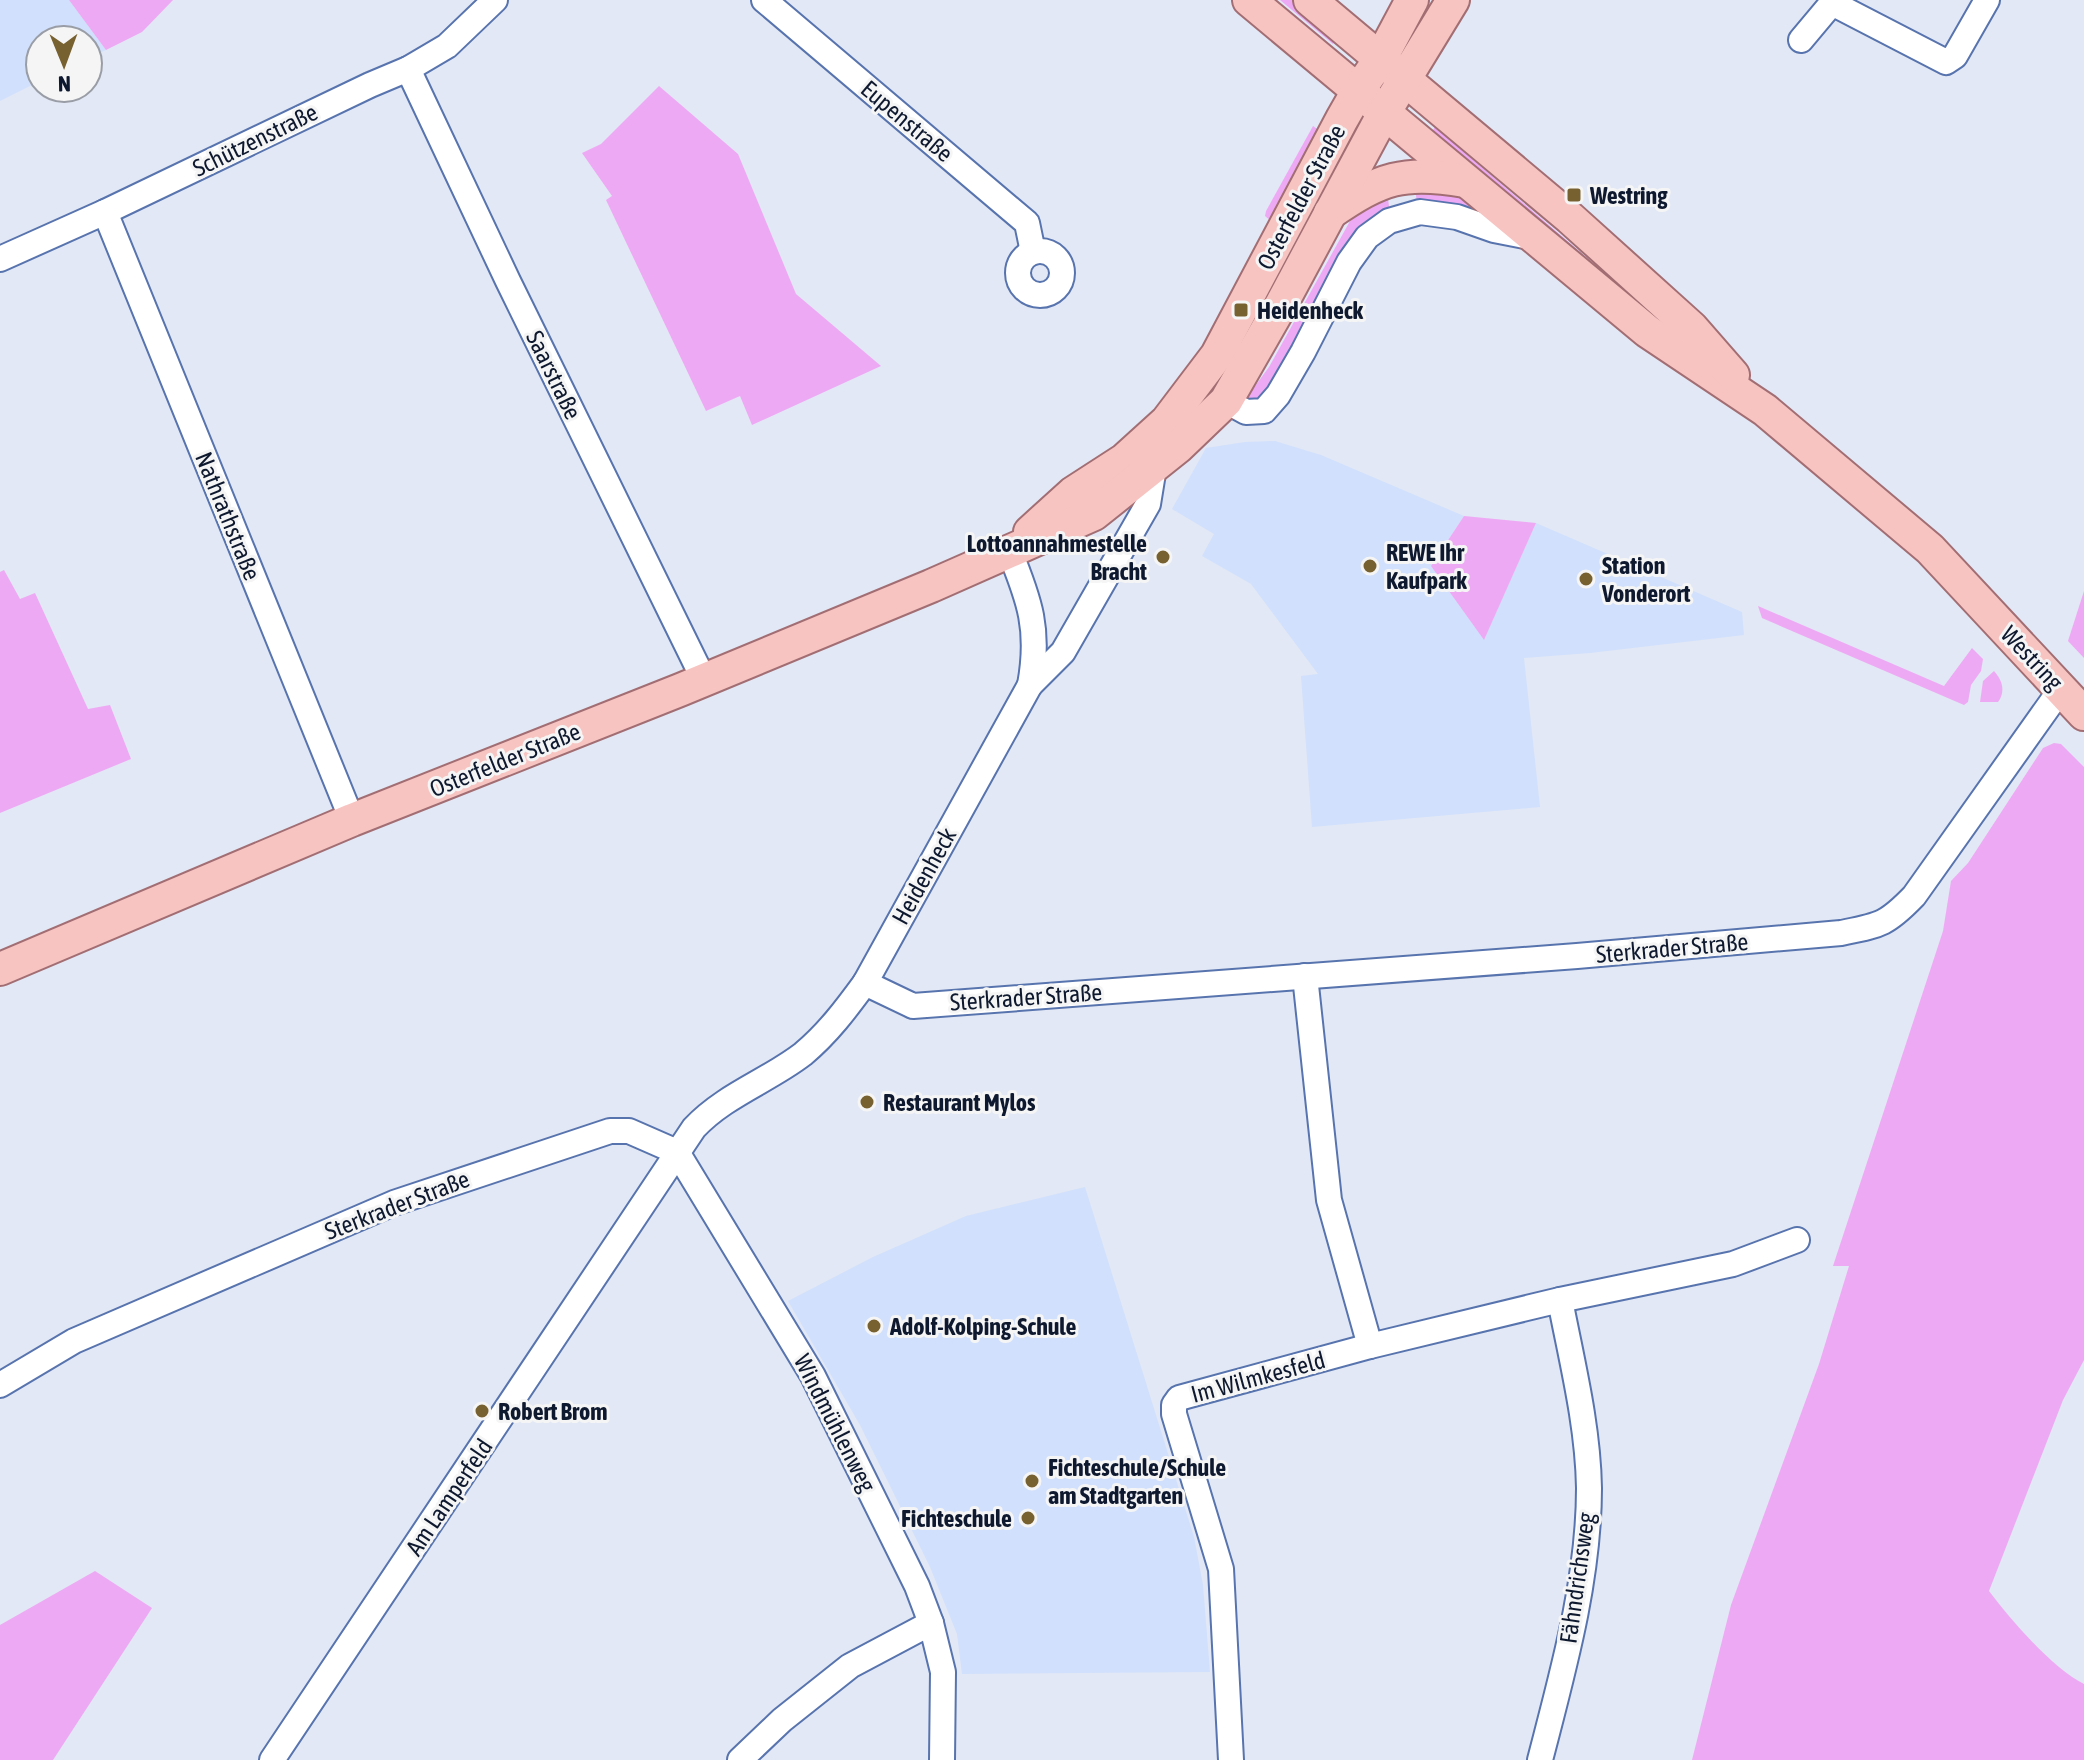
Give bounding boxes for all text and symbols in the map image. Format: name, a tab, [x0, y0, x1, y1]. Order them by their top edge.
north arrow	[24, 24, 104, 104]
text: N	[58, 71, 71, 97]
street label: Eupenstraße	[856, 75, 958, 167]
street label: Schützenstraße	[188, 98, 322, 182]
street label: Osterfelder Straße	[1251, 120, 1351, 274]
place label: Westring	[1589, 182, 1668, 209]
marker: Westring	[1565, 186, 1583, 204]
place label: Heidenheck	[1257, 297, 1364, 324]
marker: Heidenheck	[1232, 301, 1250, 319]
street label: Saarstraße	[521, 326, 587, 424]
street label: Nathrathstraße	[190, 448, 266, 584]
place label: Lottoannahmestelle Bracht	[967, 530, 1147, 585]
place label: REWE Ihr Kaufpark	[1386, 539, 1467, 594]
marker: Lottoannahmestelle Bracht	[1154, 548, 1172, 566]
place label: Station Vonderort	[1601, 552, 1690, 607]
marker: REWE Ihr Kaufpark	[1361, 557, 1379, 575]
marker: Station Vonderort	[1577, 570, 1595, 588]
street label: Westring	[1996, 620, 2069, 696]
street label: Osterfelder Straße	[426, 717, 584, 803]
street label: Heidenheck	[886, 823, 962, 929]
street label: Sterkrader Straße	[1595, 928, 1749, 968]
street label: Sterkrader Straße	[949, 978, 1103, 1016]
place label: Restaurant Mylos	[883, 1089, 1036, 1116]
marker: Restaurant Mylos	[858, 1093, 876, 1111]
street label: Sterkrader Straße	[321, 1165, 473, 1245]
place label: Adolf-Kolping-Schule	[889, 1313, 1076, 1340]
marker: Adolf-Kolping-Schule	[865, 1317, 883, 1335]
street label: Im Wilmkesfeld	[1188, 1346, 1328, 1408]
street label: Windmühlenweg	[789, 1350, 881, 1497]
place label: Robert Brom	[498, 1398, 608, 1425]
marker: Robert Brom	[473, 1402, 491, 1420]
street label: Am Lamperfeld	[400, 1434, 498, 1560]
place label: Fichteschule/Schule am Stadtgarten	[1048, 1454, 1226, 1509]
marker: Fichteschule/Schule am Stadtgarten	[1023, 1472, 1041, 1490]
place label: Fichteschule	[901, 1505, 1012, 1532]
marker: Fichteschule	[1019, 1509, 1037, 1527]
street label: Fähndrichsweg	[1554, 1510, 1600, 1645]

